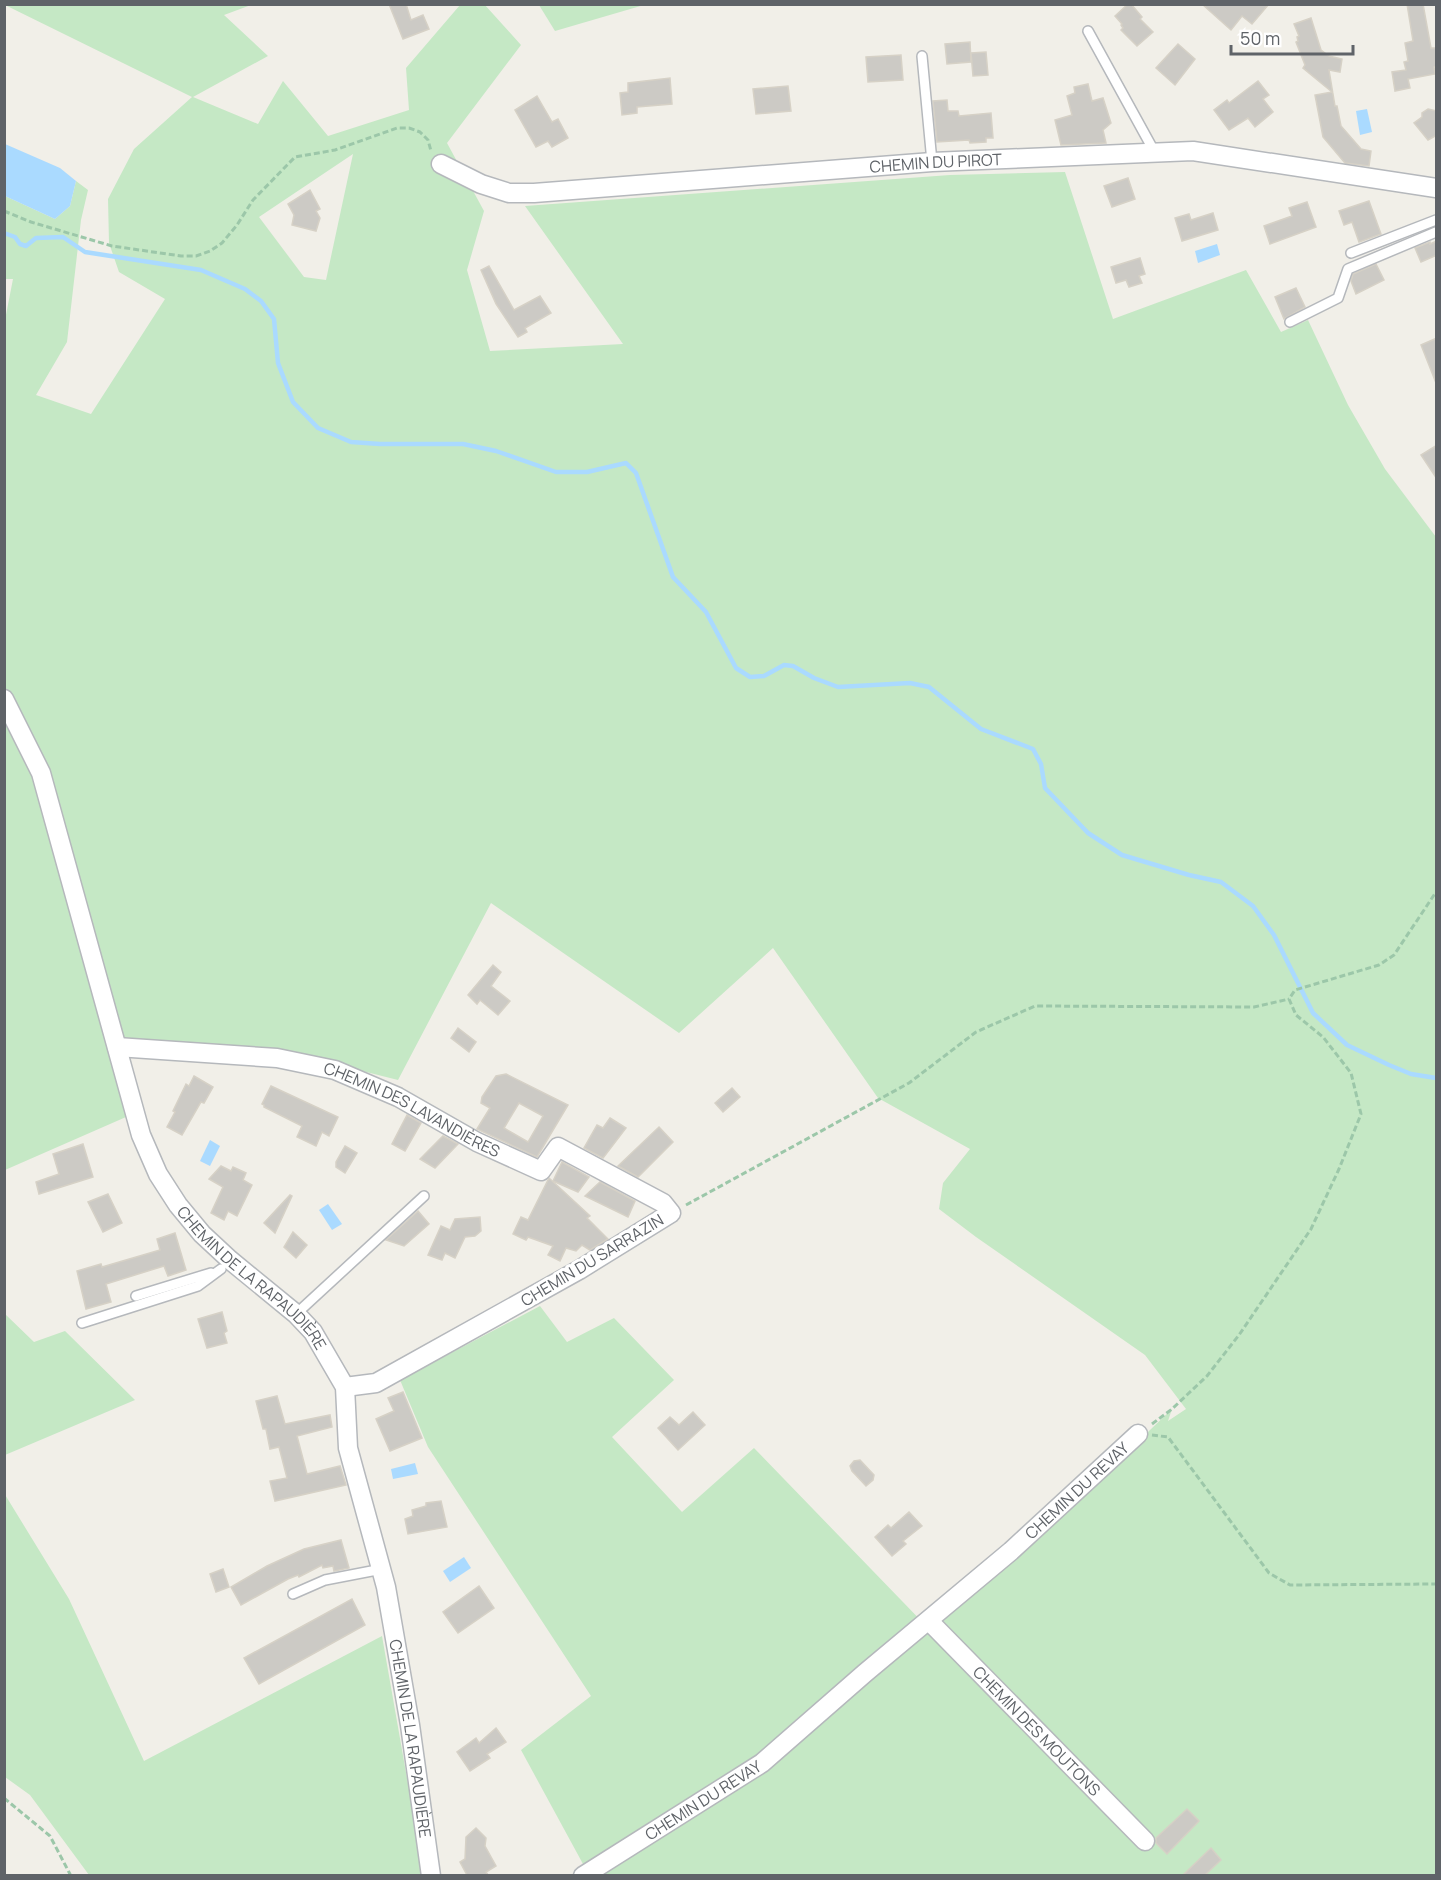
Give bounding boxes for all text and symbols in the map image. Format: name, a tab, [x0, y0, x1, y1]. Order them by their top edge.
scale bar	[1231, 18, 1352, 56]
text: 50 m	[1240, 26, 1280, 50]
street label: CHEMIN DU PIROT	[869, 148, 1003, 178]
street label: CHEMIN DES LAVANDIÈRES	[322, 1057, 504, 1162]
street label: CHEMIN DE LA RAPAUDIÈRE	[172, 1201, 332, 1354]
street label: CHEMIN DU SARRAZIN	[517, 1209, 667, 1311]
street label: CHEMIN DU REVAY	[1020, 1437, 1133, 1544]
street label: CHEMIN DE LA RAPAUDIÈRE	[384, 1638, 437, 1839]
street label: CHEMIN DES MOUTONS	[968, 1661, 1106, 1801]
street label: CHEMIN DU REVAY	[641, 1755, 766, 1845]

